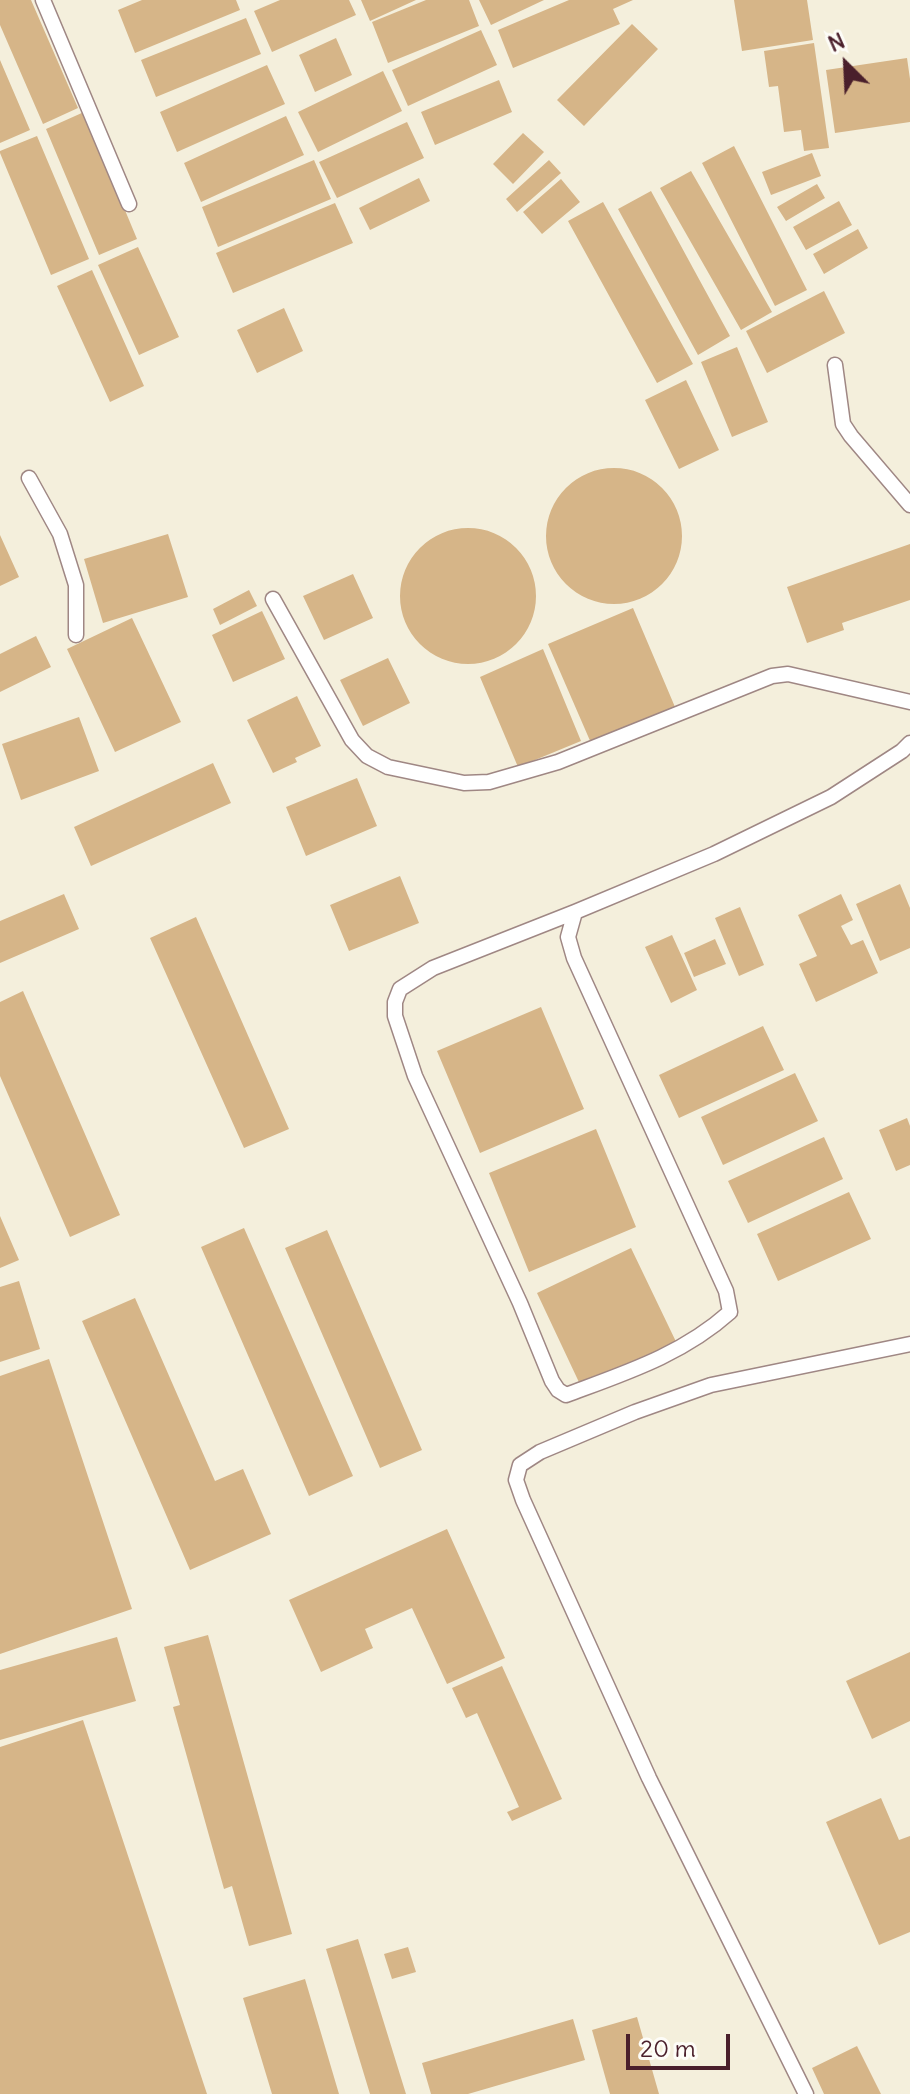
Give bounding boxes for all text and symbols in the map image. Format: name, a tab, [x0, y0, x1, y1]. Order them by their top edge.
north arrow	[806, 24, 886, 104]
text: N	[824, 26, 849, 58]
scale bar	[630, 2018, 734, 2068]
text: 20 m	[640, 2033, 696, 2063]

